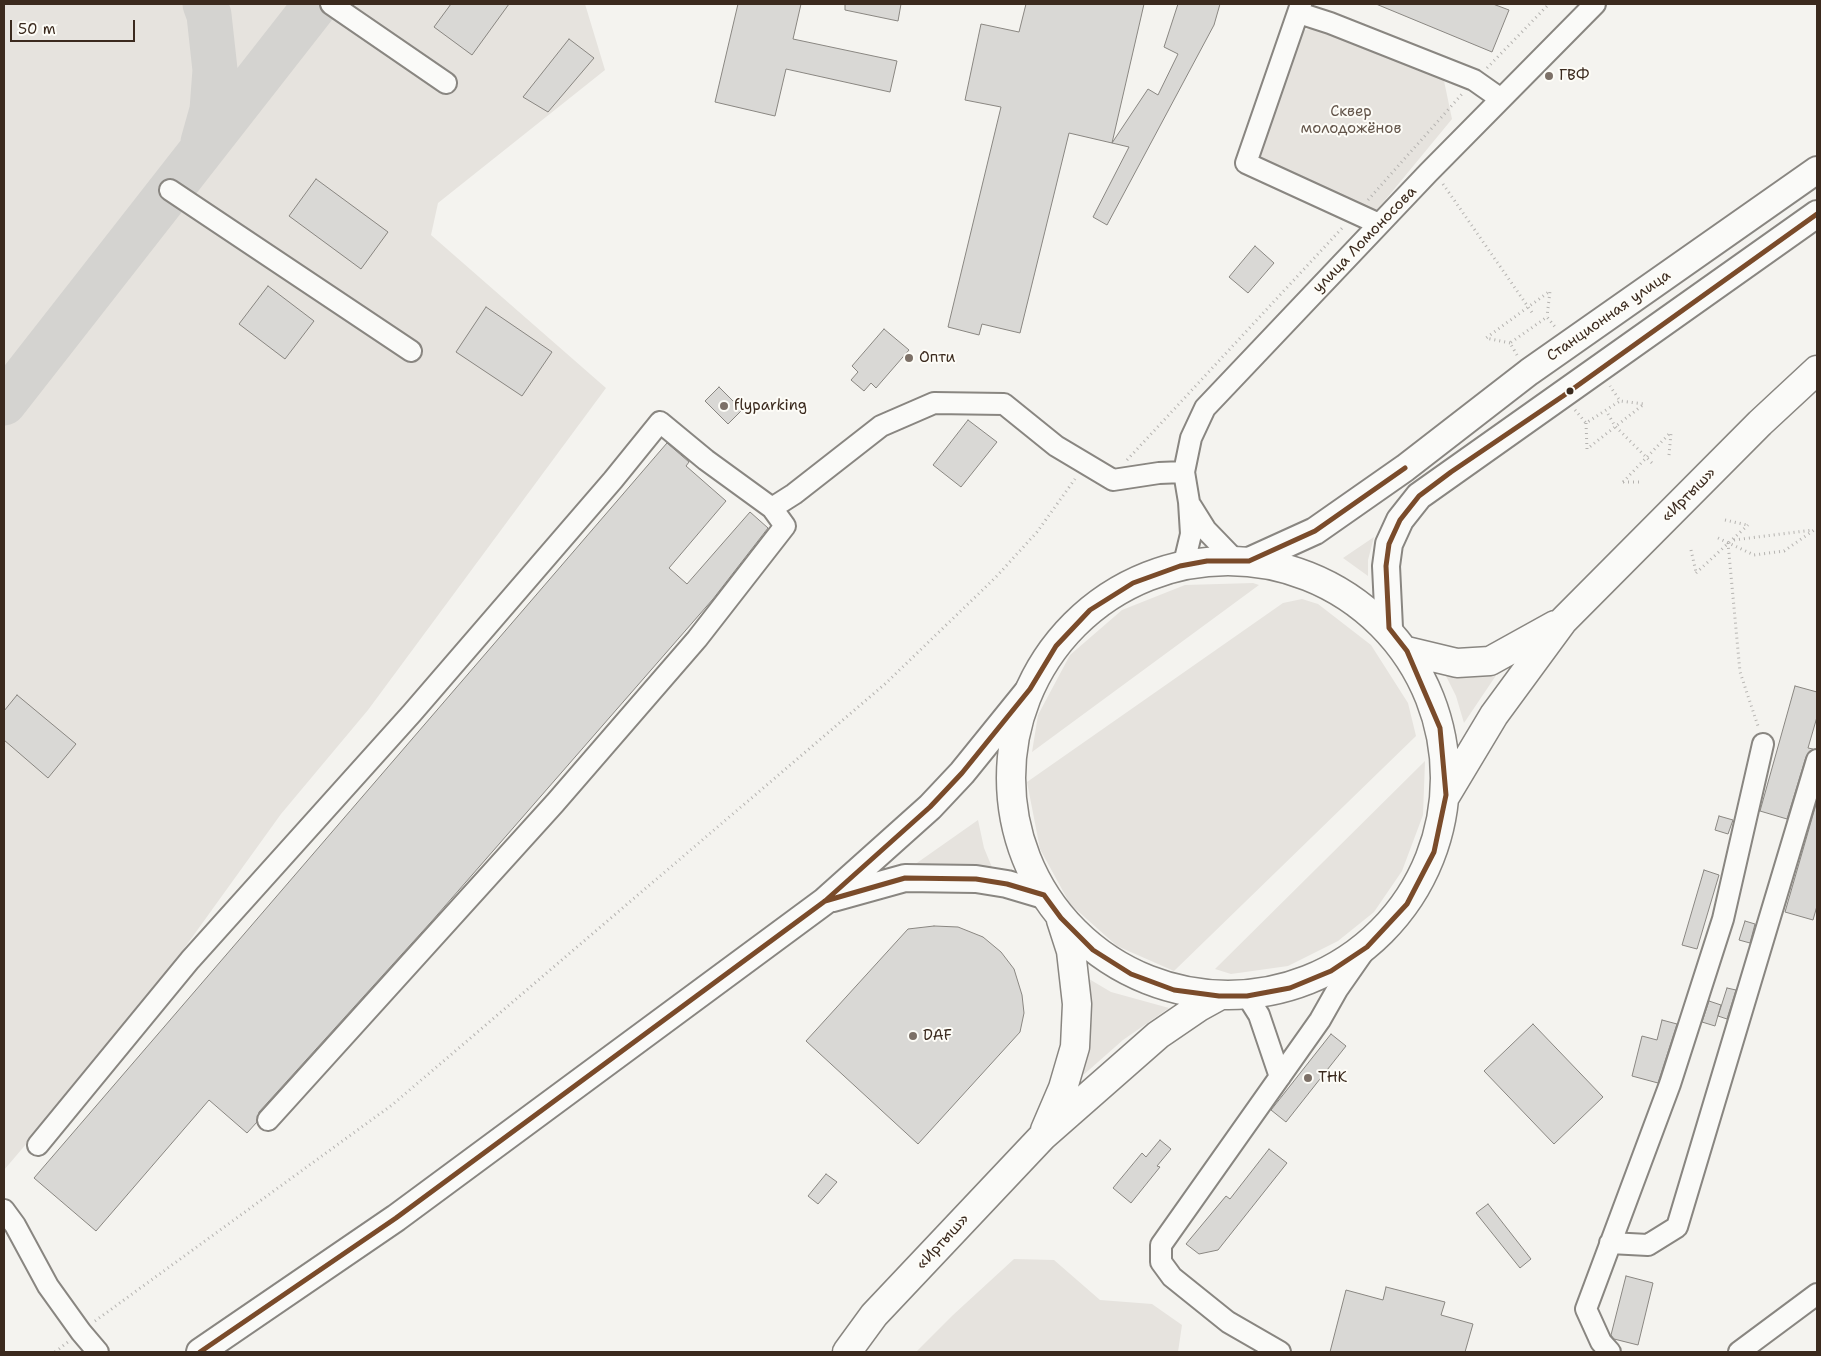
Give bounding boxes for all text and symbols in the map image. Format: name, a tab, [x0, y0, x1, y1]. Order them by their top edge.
scale bar	[12, 10, 138, 42]
text: 50 m	[18, 19, 56, 39]
place label: ГВФ	[1559, 67, 1589, 85]
marker: ГВФ	[1543, 70, 1555, 82]
park label: Сквер молодожёнов	[1301, 103, 1401, 138]
street label: улица Ломоносова	[1309, 183, 1421, 297]
street label: Станционная улица	[1544, 266, 1674, 366]
place label: Опти	[919, 349, 955, 367]
marker: Опти	[903, 352, 915, 364]
unlabelled marker	[1565, 386, 1575, 396]
place label: flyparking	[734, 397, 807, 415]
marker: flyparking	[718, 400, 730, 412]
street label: «Иртыш»	[1658, 464, 1720, 526]
place label: DAF	[923, 1027, 952, 1045]
marker: DAF	[907, 1030, 919, 1042]
place label: ТНК	[1318, 1069, 1347, 1087]
marker: ТНК	[1302, 1072, 1314, 1084]
street label: «Иртыш»	[913, 1211, 973, 1273]

